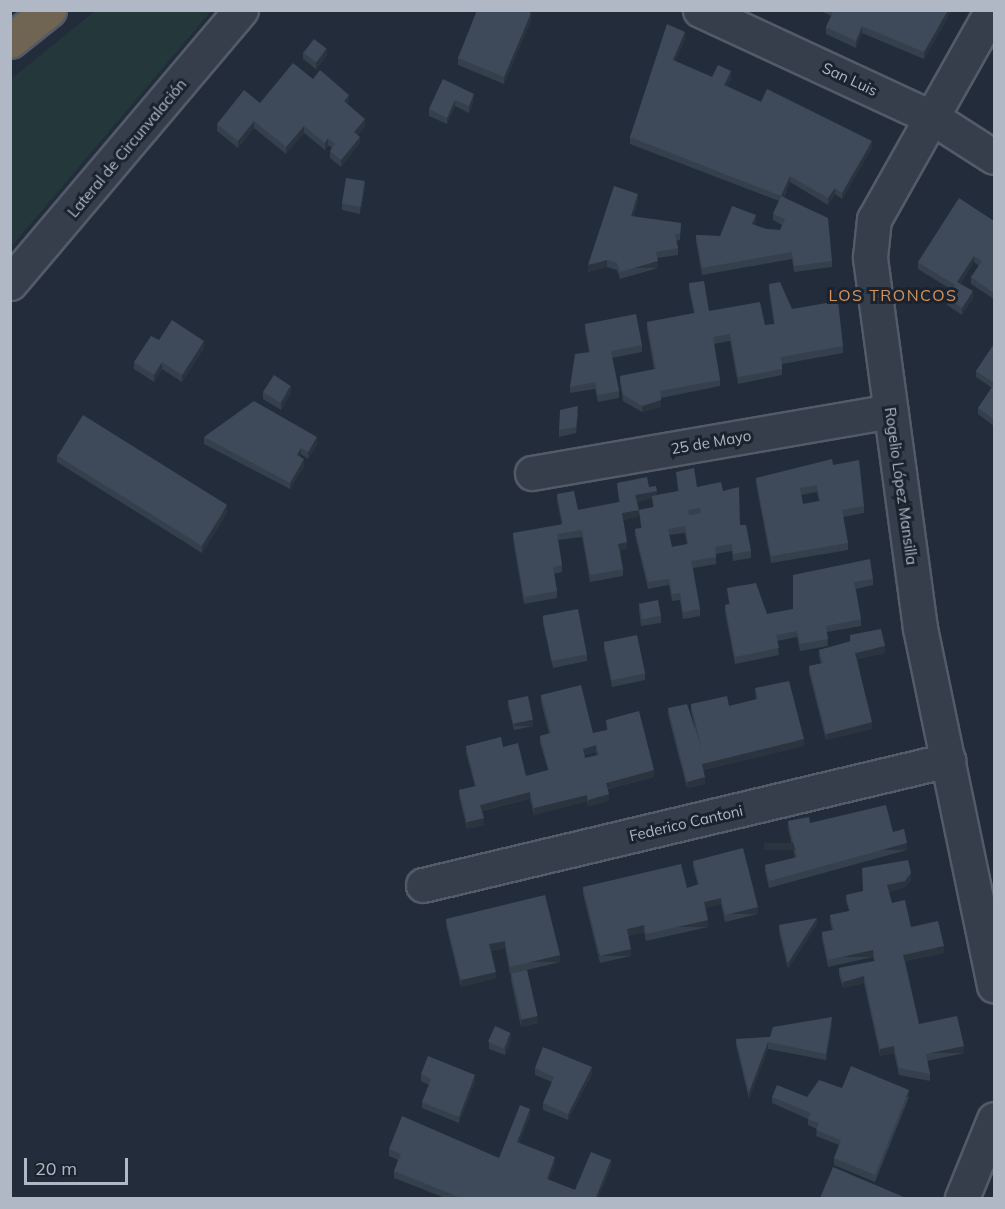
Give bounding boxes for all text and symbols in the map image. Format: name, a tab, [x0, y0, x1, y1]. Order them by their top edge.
street label: San Luis	[820, 58, 880, 100]
street label: Lateral de Circunvalación	[64, 75, 190, 221]
district label: LOS TRONCOS	[828, 285, 958, 305]
street label: Rogelio López Mansilla	[881, 406, 921, 566]
street label: 25 de Mayo	[669, 426, 753, 458]
street label: Federico Cantoni	[627, 801, 745, 845]
scale bar	[27, 1146, 130, 1184]
text: 20 m	[35, 1157, 77, 1180]

